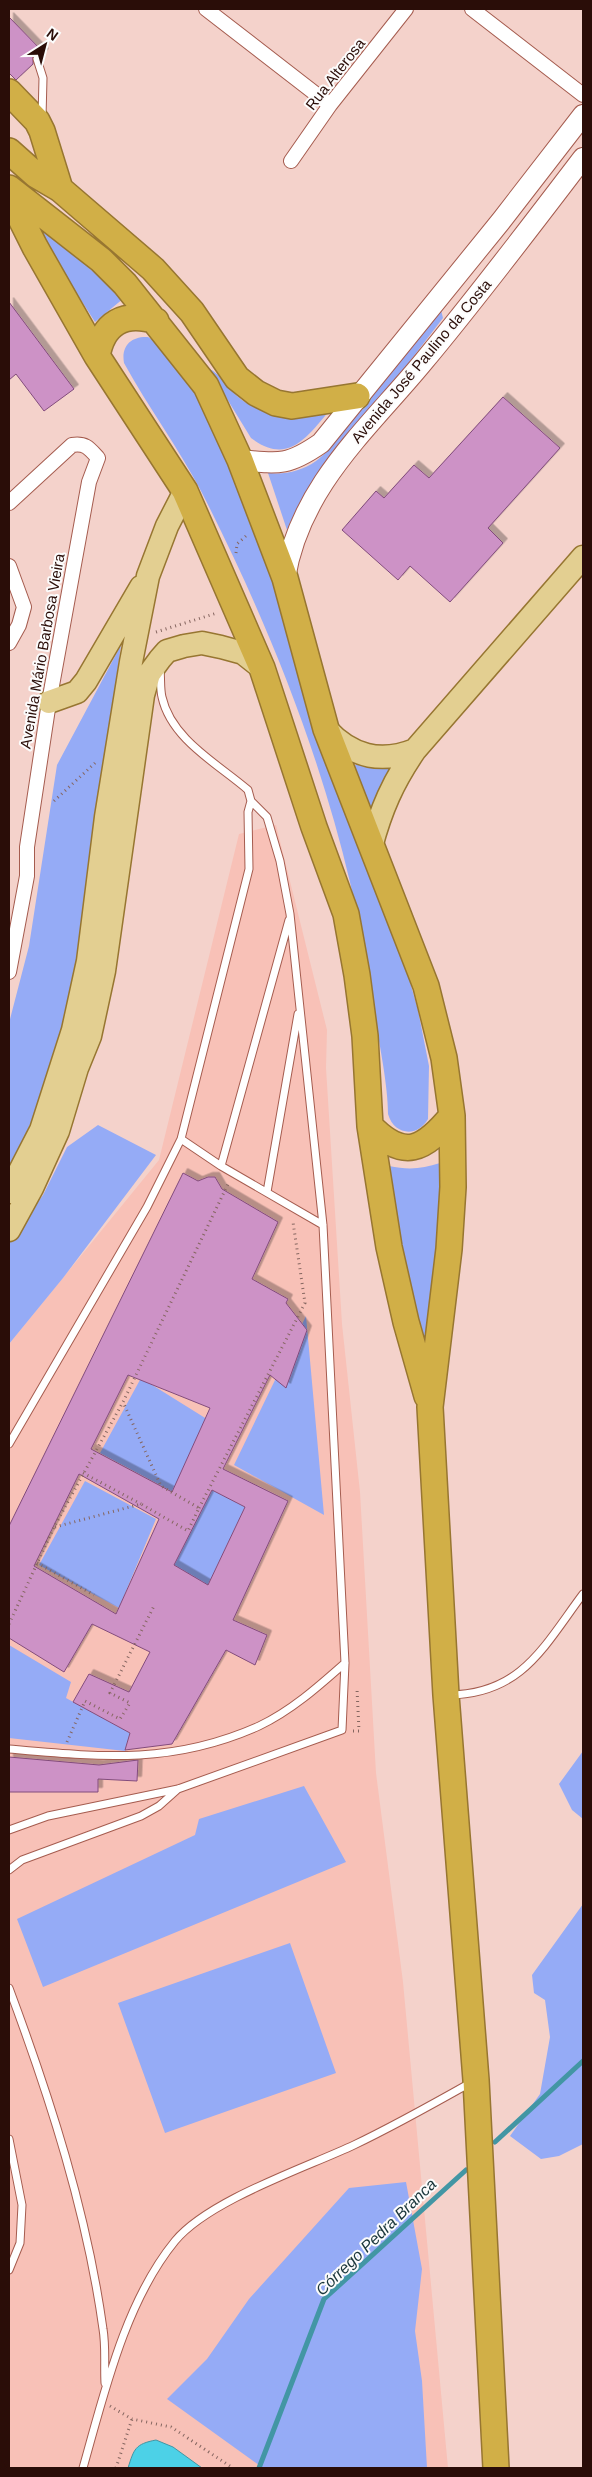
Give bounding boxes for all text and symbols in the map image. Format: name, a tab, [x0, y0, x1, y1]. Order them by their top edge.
north arrow	[20, 20, 70, 70]
text: N	[44, 25, 61, 44]
street label: Rua Alterosa	[302, 34, 369, 113]
street label: Avenida José Paulino da Costa	[348, 275, 495, 446]
street label: Avenida Mário Barbosa Vieira	[16, 551, 68, 750]
water label: Córrego Pedra Branca	[313, 2175, 440, 2299]

